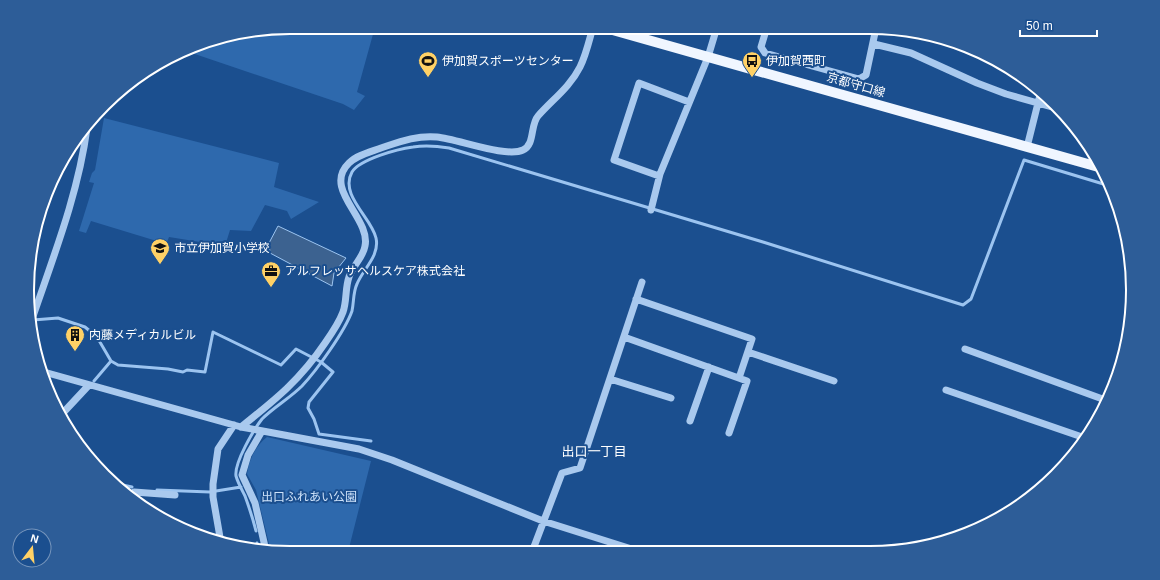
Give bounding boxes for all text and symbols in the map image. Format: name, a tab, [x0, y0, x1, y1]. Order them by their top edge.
scale bar	[1020, 12, 1097, 38]
text: 50 m	[1026, 19, 1053, 33]
sports icon: 伊加賀スポーツセンター	[417, 50, 439, 78]
bus stop icon: 伊加賀西町	[741, 50, 763, 78]
place label: 伊加賀スポーツセンター	[442, 54, 574, 68]
place label: 伊加賀西町	[766, 54, 826, 68]
street label: 京都守口線	[825, 70, 887, 100]
school or university icon: 市立伊加賀小学校	[149, 237, 171, 265]
place label: 市立伊加賀小学校	[174, 241, 270, 255]
office icon: アルフレッサヘルスケア株式会社	[260, 260, 282, 288]
place label: アルフレッサヘルスケア株式会社	[285, 264, 465, 278]
building icon: 内藤メディカルビル	[64, 324, 86, 352]
place label: 内藤メディカルビル	[89, 328, 196, 342]
district label: 出口一丁目	[561, 444, 627, 459]
park label: 出口ふれあい公園	[261, 490, 357, 504]
north arrow	[12, 528, 52, 568]
text: N	[29, 532, 40, 545]

